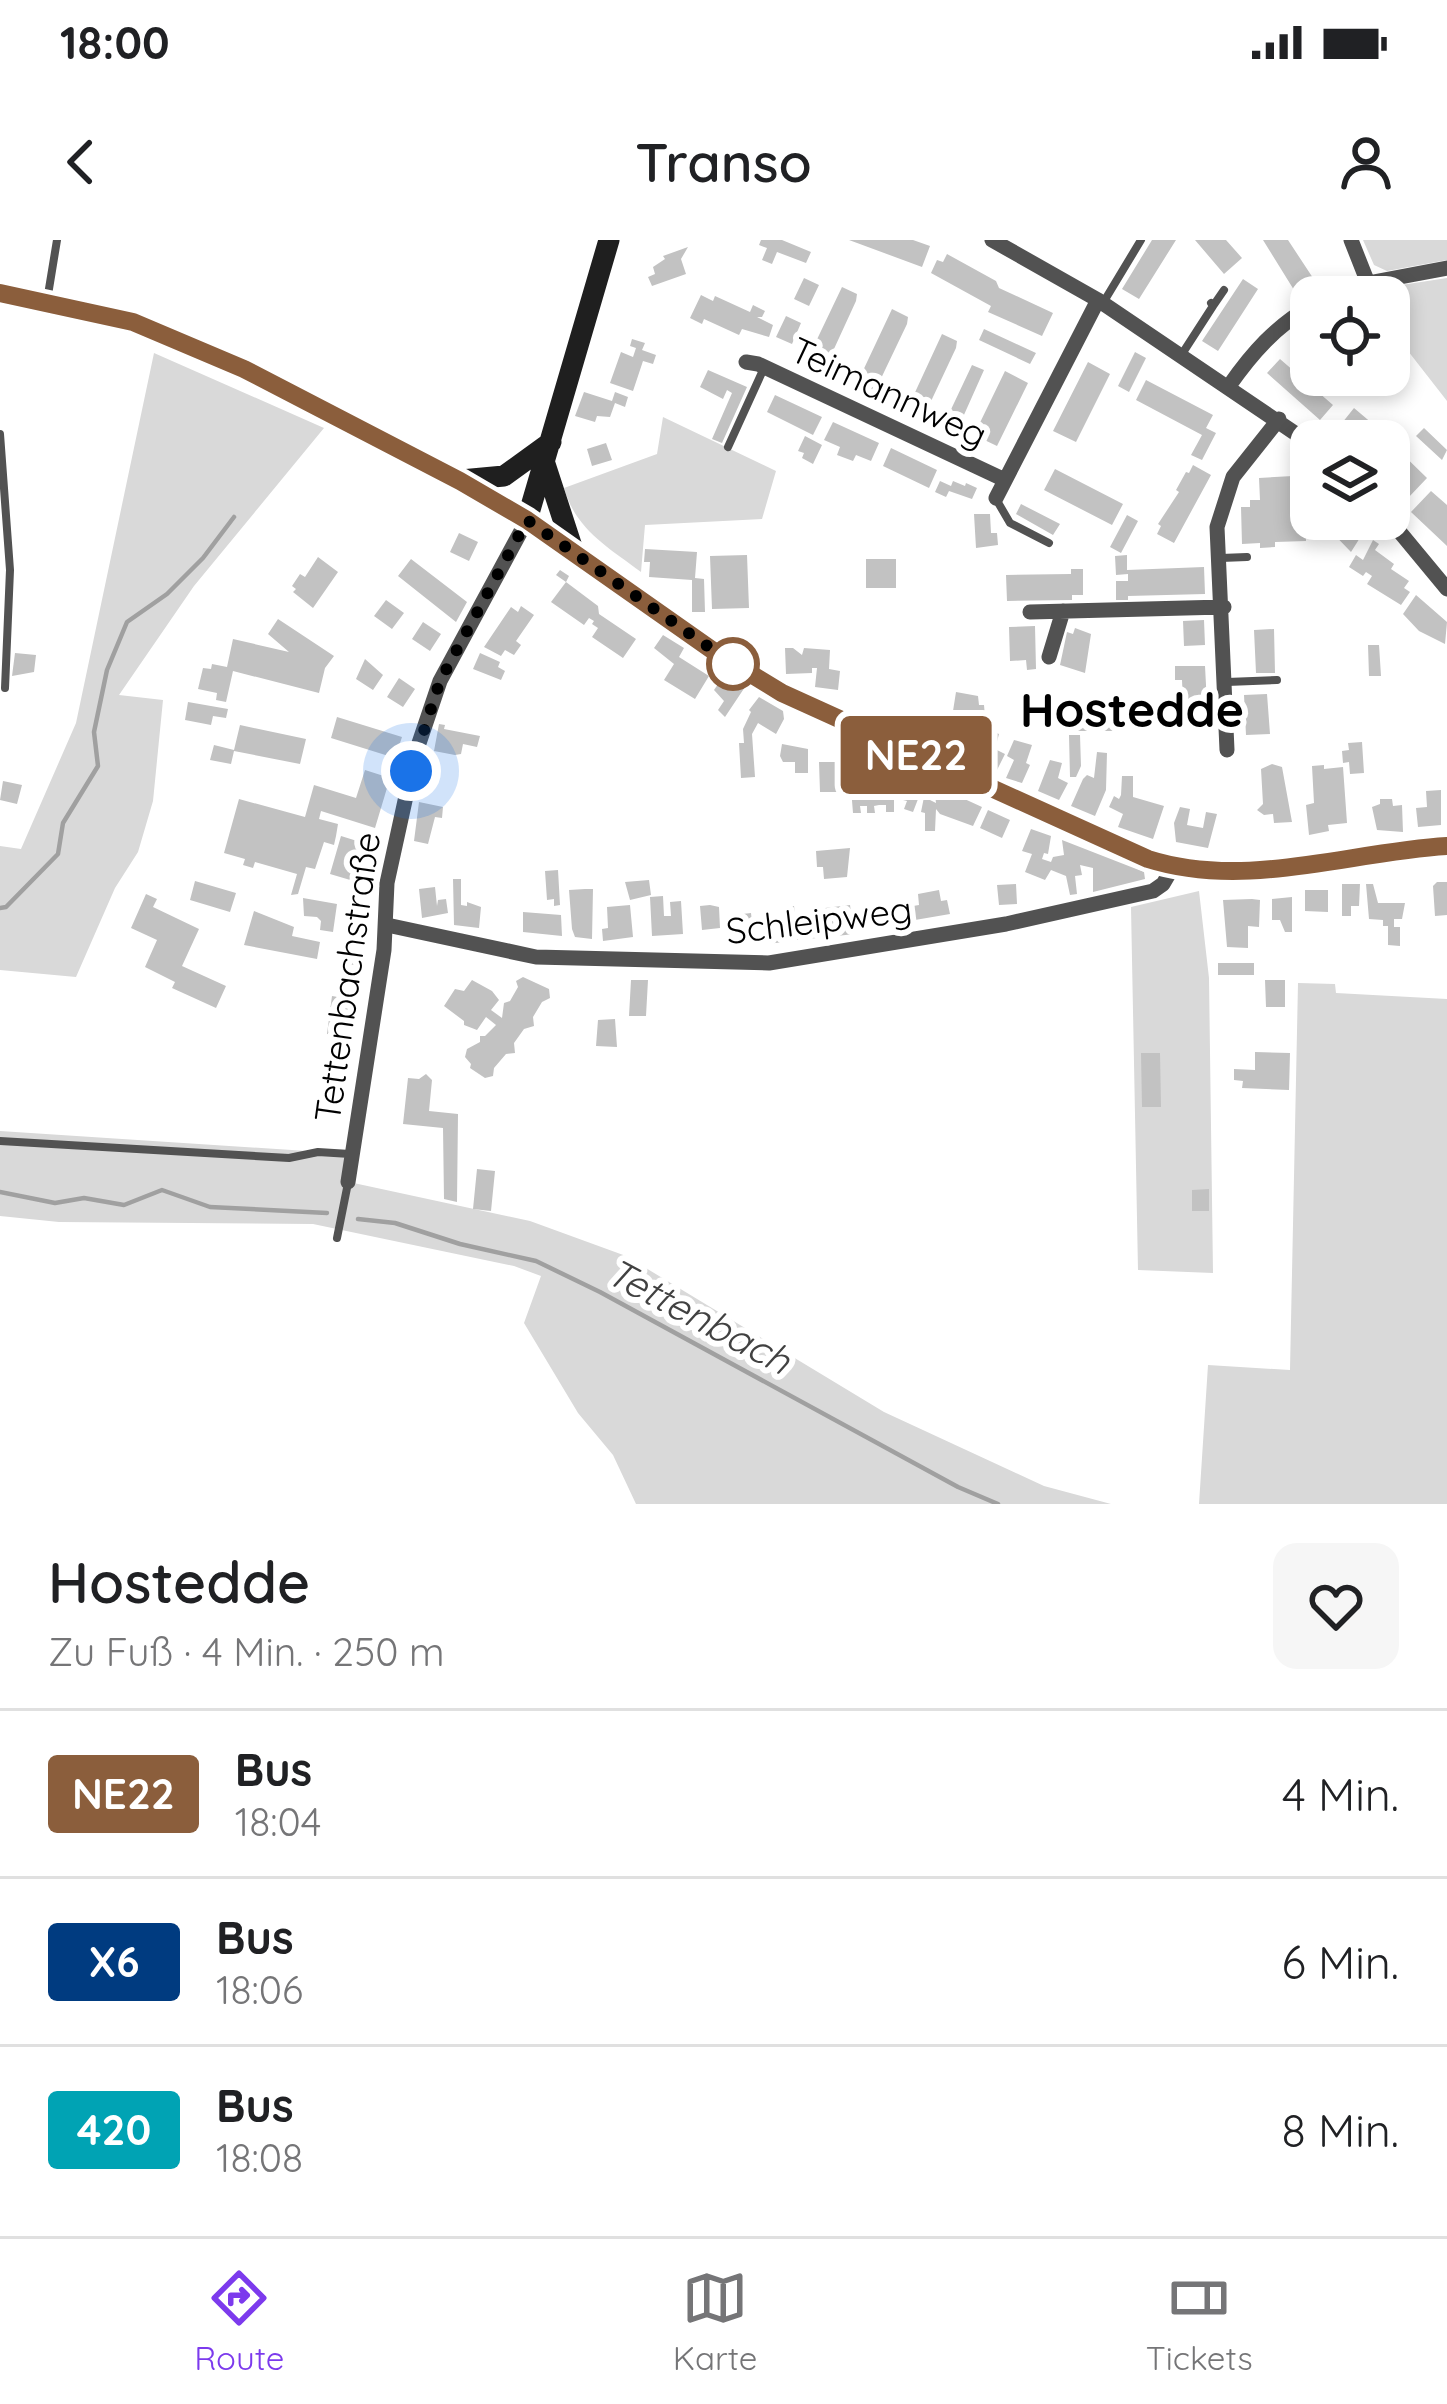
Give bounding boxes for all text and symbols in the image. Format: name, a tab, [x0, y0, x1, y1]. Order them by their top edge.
text: 18:00	[60, 14, 170, 70]
text: Transo	[635, 128, 812, 196]
icon: back	[48, 129, 114, 195]
icon: person	[1333, 129, 1399, 195]
map controls	[1290, 276, 1410, 540]
button: locate	[1290, 276, 1410, 396]
street label: Teimannweg	[784, 326, 995, 457]
button: layers	[1290, 420, 1410, 540]
unlabelled marker	[708, 639, 758, 689]
district label: Hostedde	[1020, 679, 1244, 739]
line badge: NE22	[832, 716, 1000, 794]
text: NE22	[865, 728, 967, 781]
your location	[381, 741, 441, 801]
street label: Tettenbachstraße	[304, 829, 389, 1125]
street label: Schleipweg	[723, 886, 914, 953]
water label: Tettenbach	[599, 1247, 800, 1385]
button: heart	[1273, 1543, 1399, 1669]
text: Hostedde	[48, 1546, 310, 1617]
text: Zu Fuß · 4 Min. · 250 m	[48, 1627, 445, 1676]
text: Bus	[235, 1741, 312, 1797]
text: 4 Min.	[1282, 1766, 1399, 1822]
text: NE22	[72, 1767, 175, 1820]
text: 18:04	[235, 1797, 321, 1846]
text: Bus	[216, 1909, 294, 1965]
text: 6 Min.	[1282, 1934, 1399, 1990]
text: X6	[89, 1935, 139, 1988]
text: 18:06	[216, 1965, 303, 2014]
text: Bus	[216, 2077, 294, 2133]
text: 8 Min.	[1281, 2102, 1399, 2158]
text: 420	[77, 2103, 151, 2156]
text: 18:08	[216, 2133, 303, 2182]
tab: Route	[194, 2265, 284, 2378]
tab: Karte	[673, 2265, 757, 2378]
tab: Tickets	[1146, 2265, 1253, 2378]

